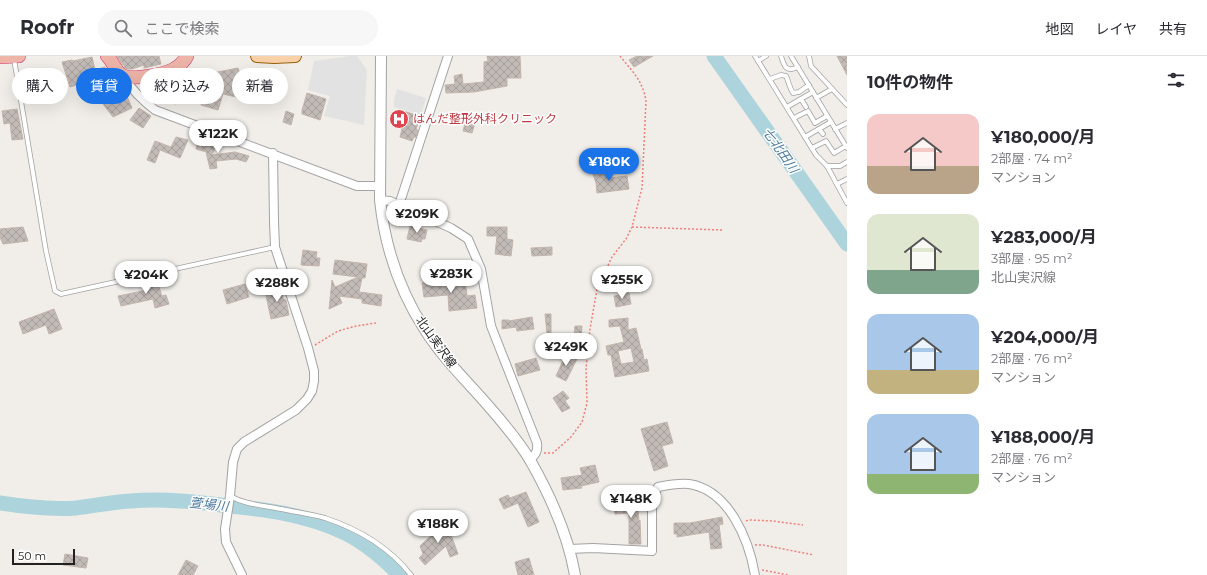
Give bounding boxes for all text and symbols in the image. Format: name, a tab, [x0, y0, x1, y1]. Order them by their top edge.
search box	[98, 10, 378, 46]
text: Roofr	[20, 16, 74, 39]
icon: search	[112, 17, 134, 39]
text: ここで検索	[144, 19, 219, 38]
text: 地図	[1045, 20, 1073, 38]
text: レイヤ	[1095, 20, 1137, 38]
text: 共有	[1159, 20, 1187, 38]
chip: 購入	[12, 68, 68, 104]
chip: 賃貸	[76, 68, 132, 104]
chip: 絞り込み	[140, 68, 224, 104]
chip: 新着	[232, 68, 288, 104]
icon: filters	[1165, 69, 1187, 91]
text: 10件の物件	[867, 72, 953, 92]
hospital icon: はんだ整形外科クリニック	[388, 108, 410, 130]
place label: はんだ整形外科クリニック	[413, 111, 557, 126]
pin: ¥122K	[190, 120, 246, 154]
water label: 七北田川	[760, 124, 804, 178]
text: ¥122K	[198, 125, 238, 141]
text: ¥180,000/月	[991, 127, 1095, 147]
icon: home	[899, 130, 947, 178]
pin: ¥180K	[581, 148, 637, 182]
text: 2部屋 · 74 m²	[991, 150, 1073, 166]
text: ¥180K	[588, 153, 630, 169]
text: マンション	[991, 169, 1056, 185]
pin: ¥209K	[389, 200, 445, 234]
text: ¥209K	[395, 205, 439, 221]
text: ¥283,000/月	[991, 227, 1097, 247]
icon: home	[899, 230, 947, 278]
text: 3部屋 · 95 m²	[991, 250, 1072, 266]
pin: ¥283K	[423, 260, 479, 294]
pin: ¥204K	[118, 261, 174, 295]
text: ¥283K	[429, 265, 473, 281]
text: ¥204K	[124, 266, 168, 282]
pin: ¥255K	[594, 266, 650, 300]
pin: ¥288K	[249, 269, 305, 303]
text: 北山実沢線	[991, 269, 1056, 285]
text: ¥255K	[601, 271, 643, 287]
text: ¥288K	[255, 274, 299, 290]
street label: 北山実沢線	[413, 313, 460, 370]
text: ¥204,000/月	[991, 327, 1099, 347]
icon: home	[899, 330, 947, 378]
pin: ¥249K	[538, 333, 594, 367]
text: ¥249K	[544, 338, 588, 354]
text: 2部屋 · 76 m²	[991, 350, 1073, 366]
text: マンション	[991, 369, 1056, 385]
text: ¥188,000/月	[991, 427, 1095, 447]
icon: home	[899, 430, 947, 478]
text: 2部屋 · 76 m²	[991, 450, 1073, 466]
text: マンション	[991, 469, 1056, 485]
pin: ¥148K	[603, 485, 659, 519]
text: ¥148K	[610, 490, 652, 506]
water label: 萱場川	[189, 494, 231, 514]
pin: ¥188K	[410, 510, 466, 544]
text: ¥188K	[417, 515, 459, 531]
scale bar	[12, 547, 75, 566]
text: 50 m	[18, 549, 46, 563]

